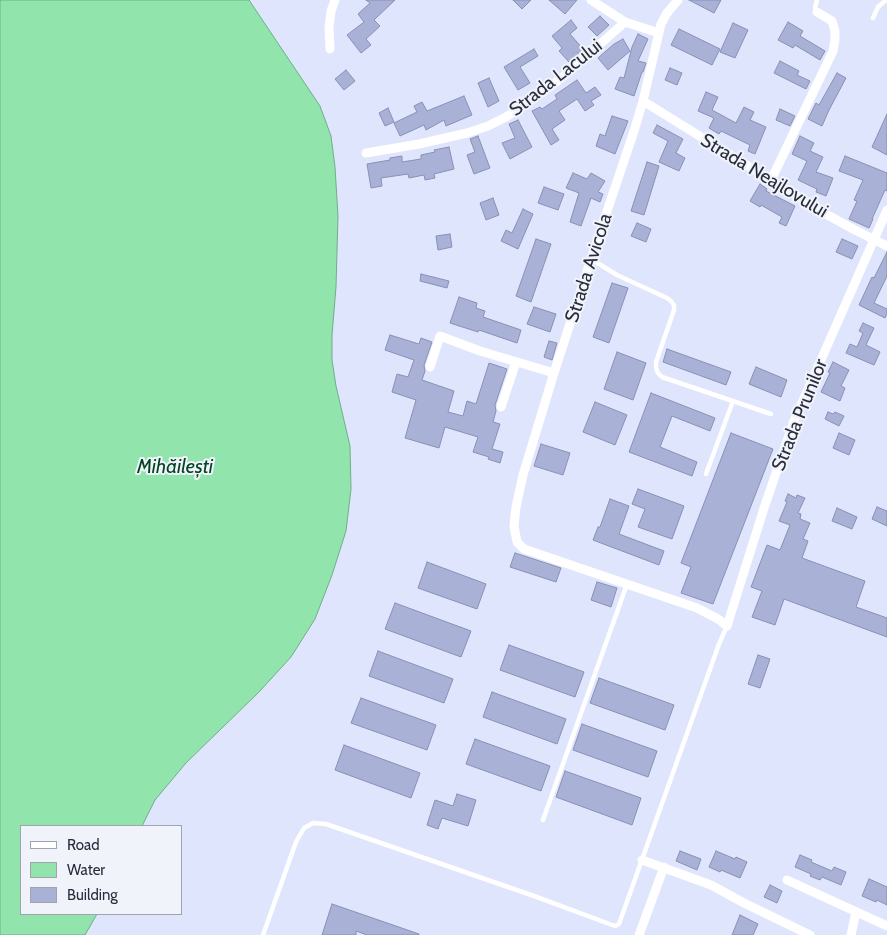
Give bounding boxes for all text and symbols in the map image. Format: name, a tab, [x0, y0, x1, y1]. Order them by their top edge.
street label: Strada Lacului	[505, 35, 607, 121]
street label: Strada Neajlovului	[696, 129, 832, 223]
street label: Strada Avicola	[561, 211, 617, 325]
street label: Strada Prunilor	[767, 356, 833, 474]
water label: Mihăilești	[137, 455, 213, 479]
legend	[20, 825, 182, 915]
text: Road	[67, 836, 100, 854]
text: Water	[67, 861, 105, 879]
text: Building	[67, 886, 118, 904]

